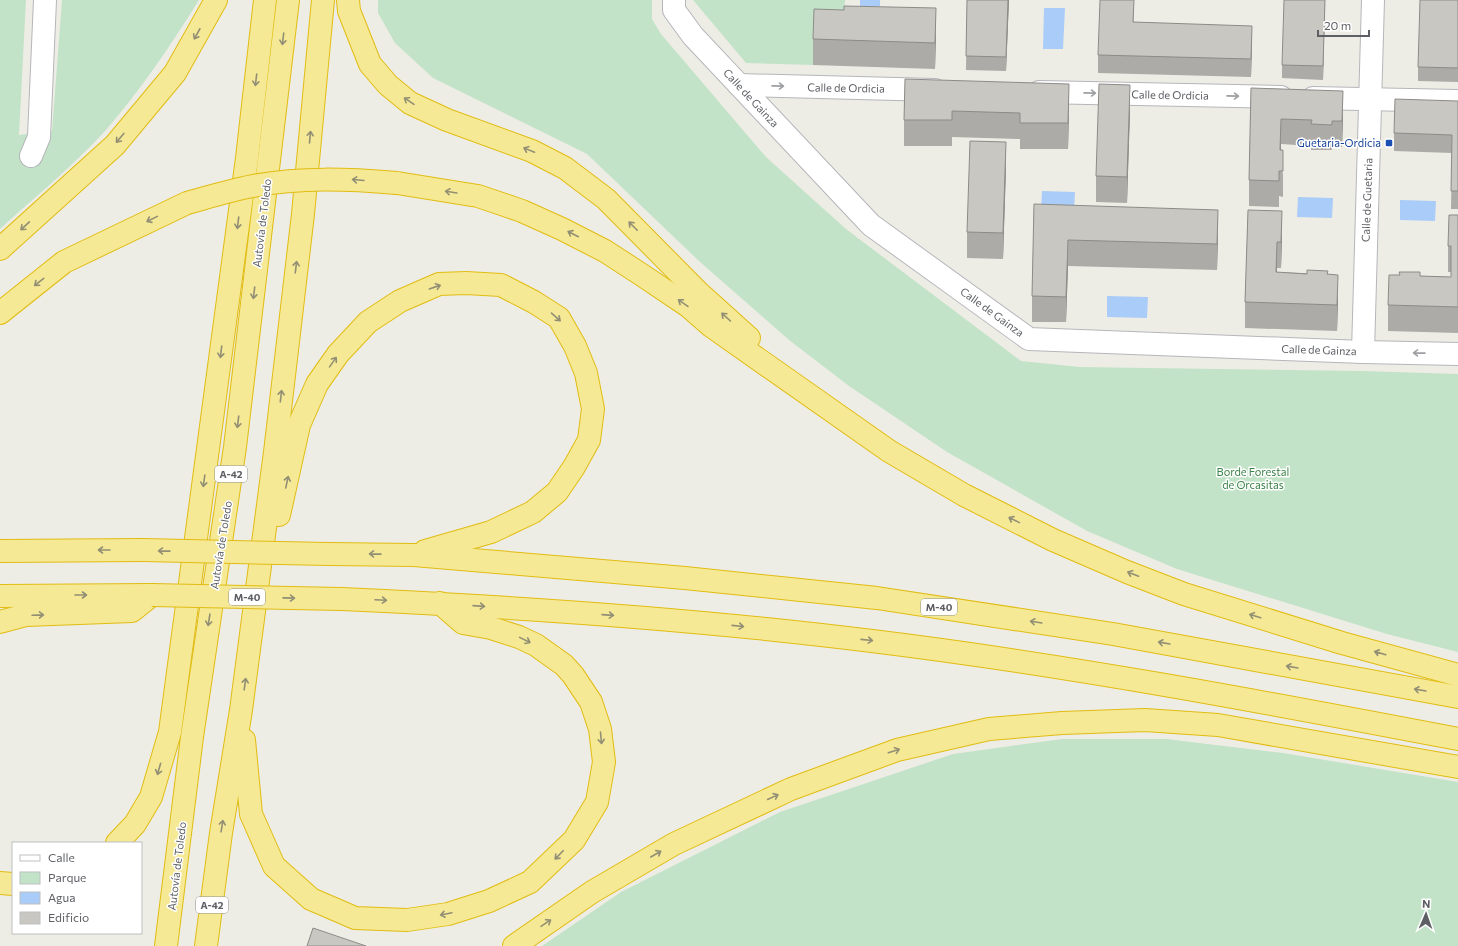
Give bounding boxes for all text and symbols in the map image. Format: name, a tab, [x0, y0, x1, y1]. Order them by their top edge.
scale bar	[1318, 12, 1369, 38]
text: 20 m	[1324, 18, 1351, 32]
one-way arrow	[193, 28, 200, 40]
one-way arrow	[280, 32, 287, 45]
street label: Calle de Gainza	[721, 66, 782, 130]
one-way arrow	[252, 74, 260, 87]
street label: Calle de Ordicia	[807, 80, 885, 95]
one-way arrow	[771, 82, 784, 90]
street label: Calle de Ordicia	[1131, 87, 1209, 102]
one-way arrow	[1083, 89, 1096, 97]
one-way arrow	[1226, 92, 1239, 100]
one-way arrow	[403, 97, 414, 105]
one-way arrow	[306, 131, 314, 144]
one-way arrow	[116, 133, 125, 144]
place label: Guetaria-Ordicia	[1297, 136, 1381, 149]
marker: Guetaria-Ordicia	[1384, 138, 1394, 148]
one-way arrow	[523, 145, 535, 153]
street label: Calle de Guetaria	[1359, 158, 1374, 242]
one-way arrow	[352, 176, 365, 183]
street label: Autovía de Toledo	[250, 177, 273, 268]
one-way arrow	[445, 188, 458, 196]
one-way arrow	[147, 216, 159, 224]
one-way arrow	[234, 216, 242, 229]
one-way arrow	[628, 221, 638, 231]
one-way arrow	[20, 222, 30, 231]
one-way arrow	[567, 230, 579, 237]
one-way arrow	[293, 261, 300, 274]
one-way arrow	[33, 278, 44, 286]
one-way arrow	[429, 282, 441, 290]
street label: Calle de Gainza	[958, 284, 1027, 339]
one-way arrow	[250, 286, 257, 299]
one-way arrow	[678, 299, 689, 307]
one-way arrow	[551, 312, 561, 321]
one-way arrow	[721, 313, 731, 322]
street label: Calle de Gainza	[1281, 342, 1357, 357]
one-way arrow	[217, 345, 225, 358]
one-way arrow	[1413, 349, 1426, 357]
one-way arrow	[329, 357, 337, 368]
one-way arrow	[277, 390, 285, 403]
one-way arrow	[235, 415, 242, 428]
park label: Borde Forestal de Orcasitas	[1217, 465, 1289, 491]
road number: A-42	[215, 466, 247, 482]
one-way arrow	[200, 474, 208, 487]
one-way arrow	[283, 476, 291, 489]
street label: Autovía de Toledo	[207, 499, 234, 590]
one-way arrow	[1008, 516, 1020, 523]
one-way arrow	[98, 546, 111, 554]
one-way arrow	[158, 547, 171, 555]
one-way arrow	[369, 551, 382, 558]
one-way arrow	[1127, 569, 1139, 577]
road number: M-40	[229, 589, 265, 605]
one-way arrow	[74, 591, 87, 599]
one-way arrow	[282, 594, 295, 601]
one-way arrow	[374, 597, 387, 604]
road number: M-40	[921, 599, 957, 615]
one-way arrow	[472, 602, 485, 610]
one-way arrow	[31, 611, 44, 618]
one-way arrow	[601, 611, 614, 618]
one-way arrow	[1249, 612, 1262, 619]
one-way arrow	[205, 613, 213, 626]
one-way arrow	[1030, 618, 1043, 626]
one-way arrow	[731, 622, 744, 629]
one-way arrow	[860, 636, 873, 644]
one-way arrow	[519, 637, 531, 644]
one-way arrow	[1158, 639, 1171, 647]
one-way arrow	[1374, 649, 1387, 656]
one-way arrow	[1286, 662, 1299, 670]
one-way arrow	[241, 677, 249, 690]
one-way arrow	[1414, 686, 1427, 694]
one-way arrow	[598, 731, 605, 744]
one-way arrow	[888, 747, 901, 754]
one-way arrow	[155, 762, 162, 775]
one-way arrow	[767, 793, 779, 800]
street label: Autovía de Toledo	[165, 820, 188, 911]
one-way arrow	[218, 820, 226, 833]
legend	[12, 842, 142, 934]
text: Calle	[48, 850, 75, 864]
one-way arrow	[554, 850, 564, 860]
one-way arrow	[650, 850, 662, 858]
text: Parque	[48, 870, 86, 884]
text: Agua	[48, 890, 76, 904]
north arrow	[1406, 894, 1446, 934]
road number: A-42	[196, 897, 228, 913]
text: N	[1422, 897, 1431, 910]
text: Edificio	[48, 910, 89, 924]
one-way arrow	[440, 910, 453, 918]
one-way arrow	[540, 919, 551, 927]

